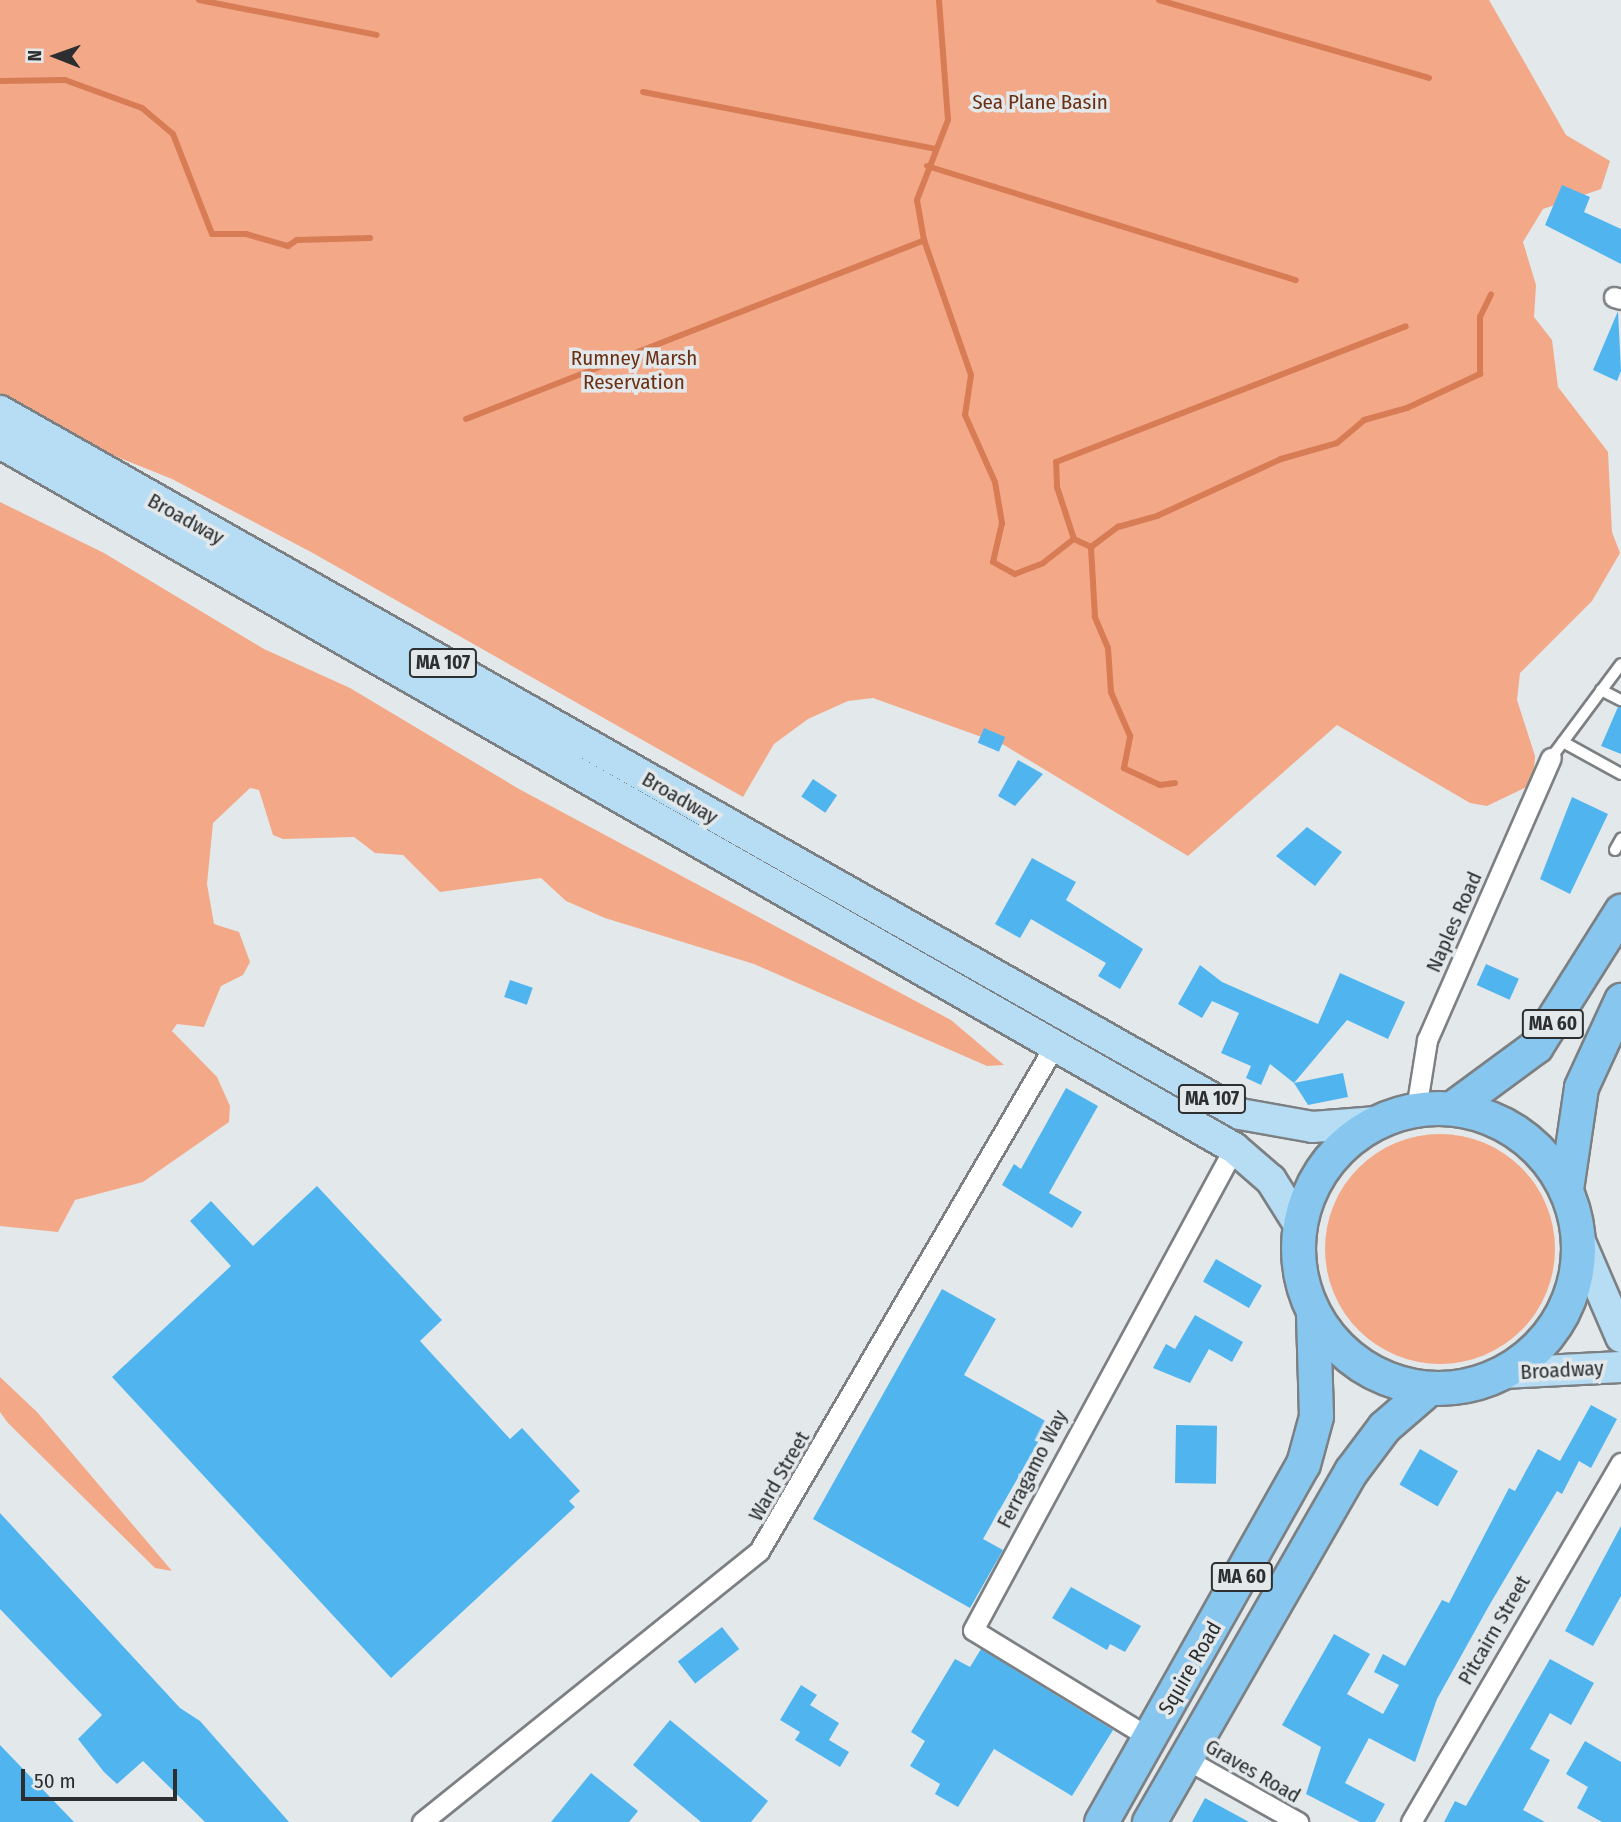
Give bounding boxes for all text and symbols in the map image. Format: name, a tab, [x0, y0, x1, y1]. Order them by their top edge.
north arrow	[21, 21, 91, 91]
text: N	[23, 50, 46, 62]
park label: Sea Plane Basin	[972, 89, 1108, 115]
park label: Rumney Marsh Reservation	[571, 345, 697, 395]
street label: Broadway	[143, 488, 229, 550]
road number: MA 107	[408, 648, 478, 678]
street label: Broadway	[638, 766, 722, 830]
street label: Naples Road	[1421, 868, 1487, 976]
road number: MA 60	[1522, 1008, 1584, 1040]
road number: MA 107	[1177, 1084, 1247, 1114]
street label: Broadway	[1520, 1355, 1604, 1385]
street label: Ferragamo Way	[991, 1406, 1073, 1532]
street label: Ward Street	[743, 1426, 815, 1526]
road number: MA 60	[1210, 1562, 1274, 1592]
street label: Pitcairn Street	[1453, 1571, 1535, 1689]
street label: Squire Road	[1153, 1617, 1227, 1719]
street label: Graves Road	[1201, 1734, 1305, 1808]
scale bar	[24, 1756, 180, 1800]
text: 50 m	[34, 1768, 76, 1794]

